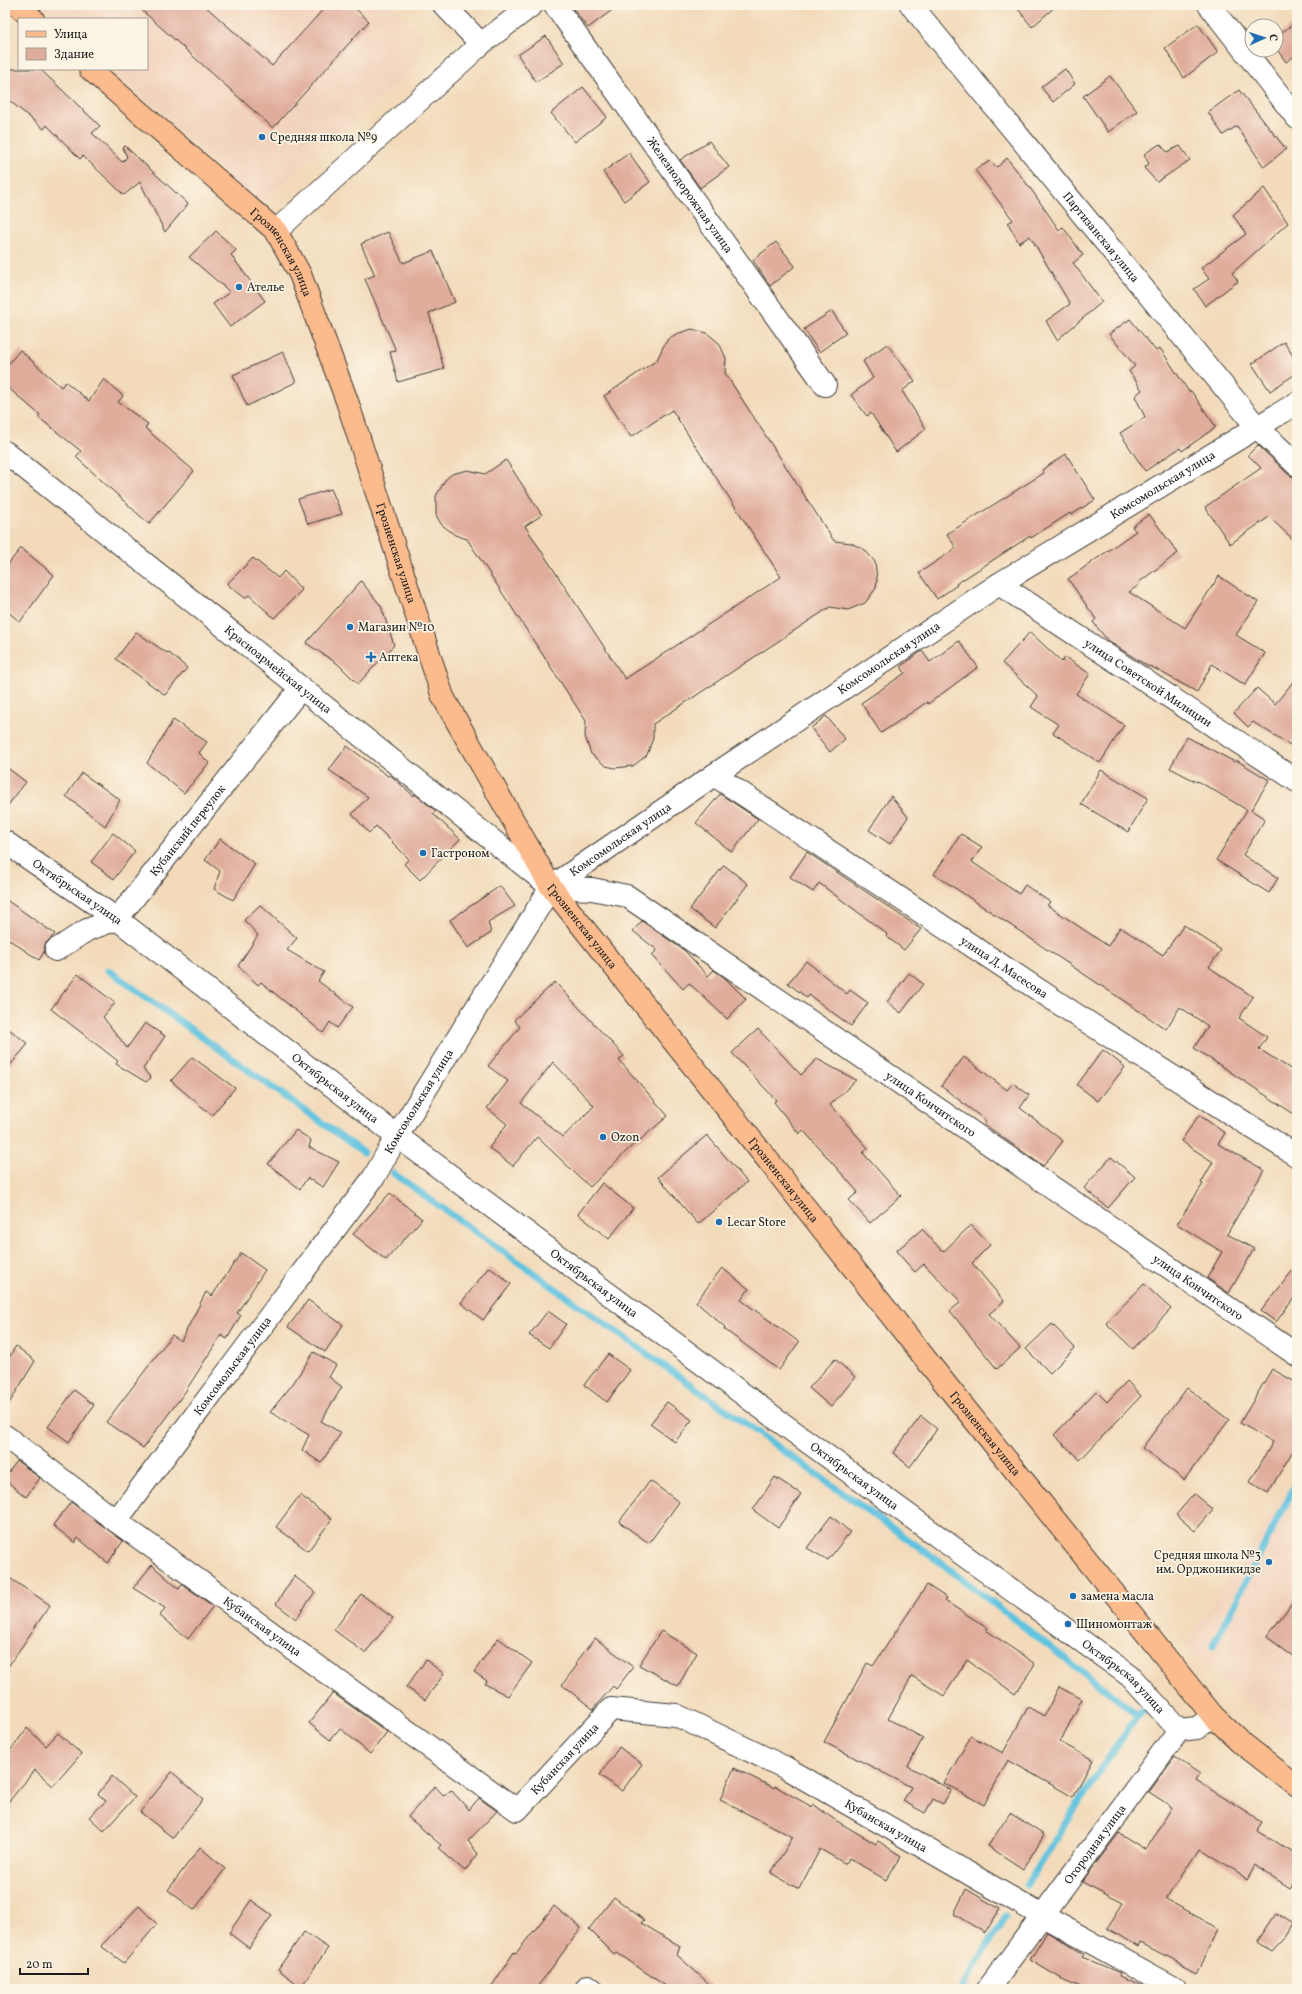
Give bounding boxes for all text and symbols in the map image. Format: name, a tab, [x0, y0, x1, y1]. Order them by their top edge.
legend	[18, 18, 148, 70]
north arrow	[1244, 18, 1284, 58]
text: Улица	[54, 27, 87, 43]
text: С	[1265, 34, 1280, 41]
text: Здание	[54, 47, 94, 63]
place label: Средняя школа №9	[270, 130, 377, 146]
marker: Средняя школа №9	[257, 132, 267, 142]
street label: Железнодорожная улица	[642, 134, 736, 257]
street label: Партизанская улица	[1058, 189, 1142, 286]
street label: Грозненская улица	[246, 205, 315, 299]
place label: Ателье	[247, 280, 285, 296]
marker: Ателье	[234, 282, 244, 292]
street label: Комсомольская улица	[1108, 447, 1219, 524]
street label: Грозненская улица	[372, 501, 419, 605]
street label: Комсомольская улица	[835, 619, 944, 699]
place label: Магазин №10	[358, 620, 434, 636]
street label: Красноармейская улица	[220, 622, 334, 718]
marker: Магазин №10	[345, 622, 355, 632]
street label: улица Советской Милиции	[1081, 636, 1215, 732]
place label: Аптека	[379, 650, 418, 666]
marker: Аптека	[366, 652, 376, 662]
street label: Кубанский переулок	[147, 782, 230, 880]
street label: Комсомольская улица	[567, 799, 675, 881]
place label: Гастроном	[431, 846, 489, 862]
marker: Гастроном	[418, 848, 428, 858]
street label: Октябрьская улица	[29, 856, 125, 929]
street label: Грозненская улица	[542, 881, 620, 973]
street label: улица Д. Масесова	[957, 933, 1051, 1003]
street label: Комсомольская улица	[382, 1046, 458, 1157]
street label: Октябрьская улица	[288, 1050, 381, 1128]
street label: улица Кончитского	[882, 1068, 979, 1142]
place label: Ozon	[611, 1130, 639, 1146]
marker: Ozon	[598, 1132, 608, 1142]
street label: Грозненская улица	[744, 1135, 821, 1226]
place label: Lecar Store	[727, 1215, 786, 1231]
marker: Lecar Store	[714, 1217, 724, 1227]
street label: Октябрьская улица	[546, 1246, 641, 1322]
street label: улица Кончитского	[1149, 1251, 1246, 1325]
street label: Комсомольская улица	[191, 1313, 276, 1419]
street label: Грозненская улица	[945, 1388, 1023, 1480]
street label: Октябрьская улица	[806, 1439, 901, 1514]
place label: Средняя школа №3 им. Орджоникидзе	[1154, 1548, 1261, 1578]
marker: Средняя школа №3 им. Орджоникидзе	[1264, 1557, 1274, 1567]
place label: замена масла	[1081, 1589, 1154, 1605]
marker: замена масла	[1068, 1591, 1078, 1601]
street label: Кубанская улица	[219, 1593, 304, 1661]
place label: Шиномонтаж	[1076, 1617, 1153, 1633]
marker: Шиномонтаж	[1063, 1619, 1073, 1629]
street label: Октябрьская улица	[1078, 1636, 1168, 1718]
street label: Кубанская улица	[528, 1720, 603, 1799]
street label: Кубанская улица	[841, 1796, 930, 1857]
street label: Огородная улица	[1061, 1802, 1130, 1888]
scale bar	[20, 1950, 88, 1976]
text: 20 m	[26, 1957, 53, 1973]

